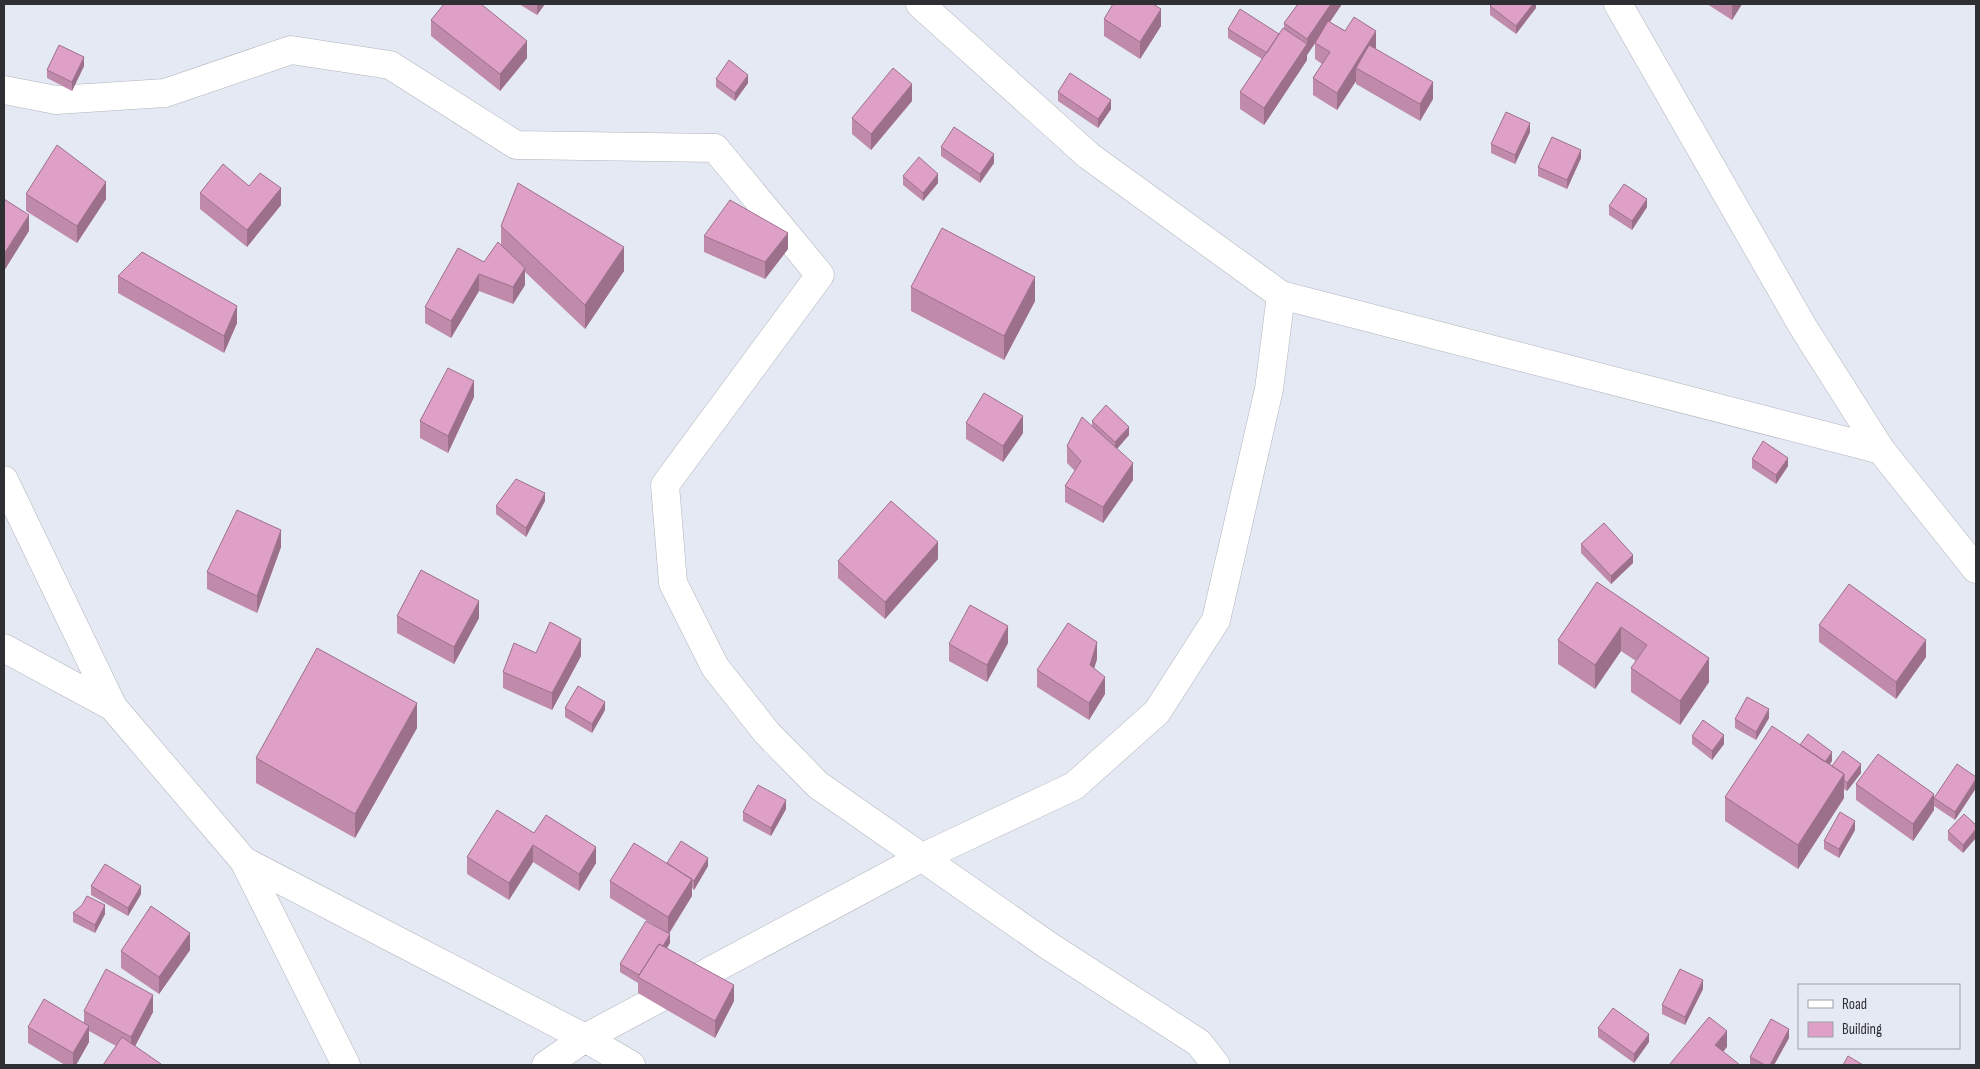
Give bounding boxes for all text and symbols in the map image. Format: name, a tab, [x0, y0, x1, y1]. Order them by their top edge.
legend	[1798, 984, 1960, 1049]
text: Road	[1842, 995, 1867, 1014]
text: Building	[1842, 1020, 1882, 1039]

